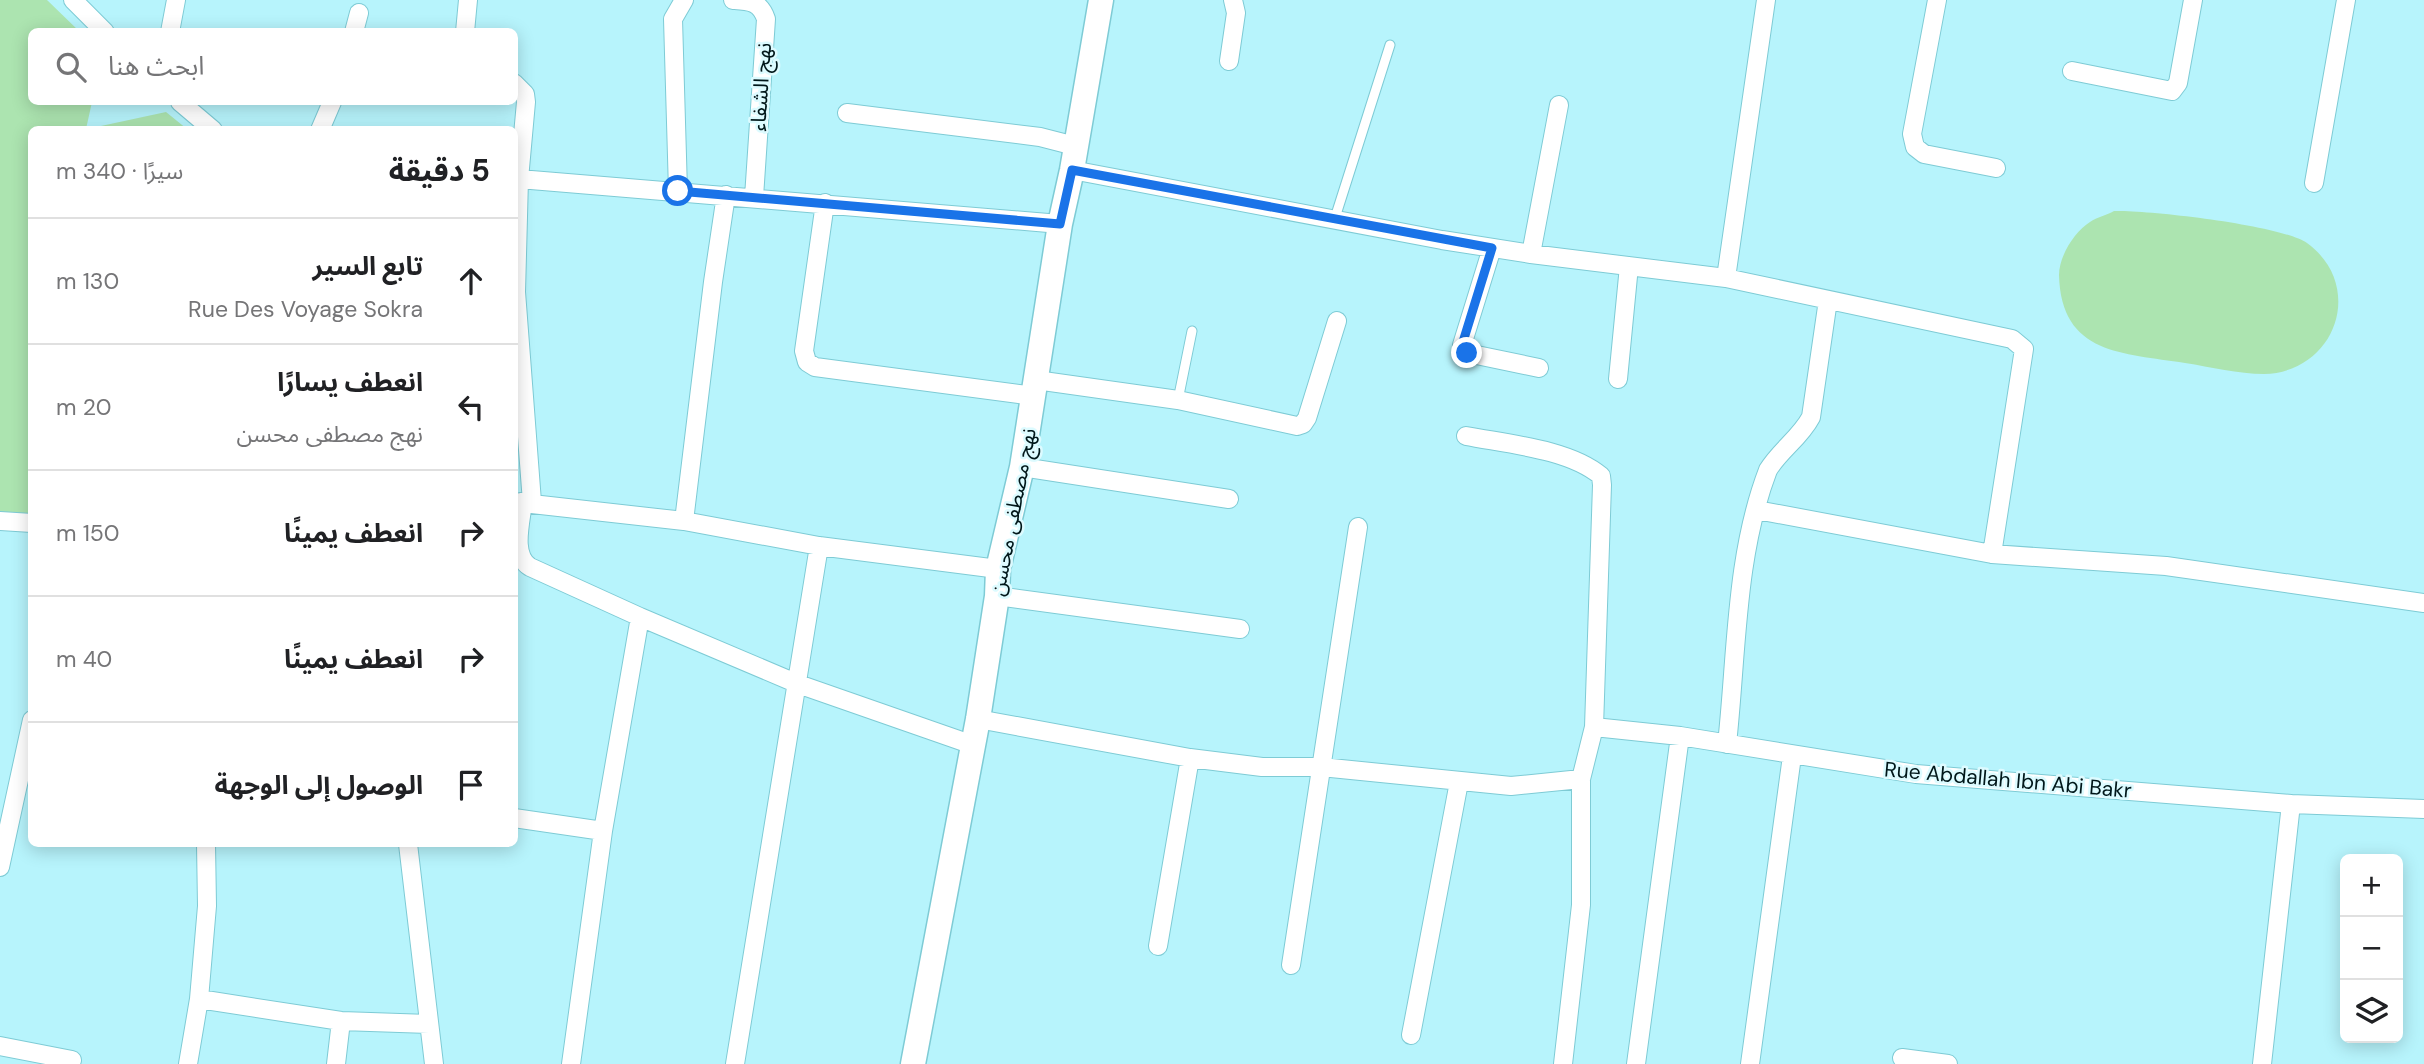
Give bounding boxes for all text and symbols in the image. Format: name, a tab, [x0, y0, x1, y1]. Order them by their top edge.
search box	[28, 28, 518, 105]
street label: نهج الشفاء	[744, 42, 779, 132]
icon: search	[52, 48, 90, 86]
text: ابحث هنا	[108, 49, 205, 83]
text: 5 دقيقة	[389, 151, 490, 190]
text: سيرًا · 340 m	[56, 156, 183, 186]
route start	[662, 175, 693, 206]
text: تابع السير	[313, 249, 423, 283]
icon: ahead	[452, 262, 490, 300]
text: 130 m	[56, 266, 119, 296]
text: Rue Des Voyage Sokra	[188, 294, 423, 324]
route end	[1451, 337, 1482, 368]
text: انعطف يسارًا	[277, 365, 423, 399]
icon: left	[452, 388, 490, 426]
text: 20 m	[56, 392, 111, 422]
text: نهج مصطفى محسن	[236, 419, 423, 449]
street label: نهج مصطفى محسن	[983, 426, 1044, 598]
icon: right	[452, 514, 490, 552]
text: انعطف يمينًا	[284, 516, 423, 550]
text: 150 m	[56, 518, 120, 548]
icon: right	[452, 640, 490, 678]
text: انعطف يمينًا	[284, 642, 423, 676]
text: 40 m	[56, 644, 112, 674]
street label: Rue Abdallah Ibn Abi Bakr	[1883, 755, 2133, 805]
icon: arrive	[452, 766, 490, 804]
text: الوصول إلى الوجهة	[214, 768, 423, 802]
map controls	[2340, 854, 2403, 1043]
button: +	[2340, 854, 2403, 917]
button: −	[2340, 917, 2403, 980]
button: layers	[2340, 980, 2403, 1043]

